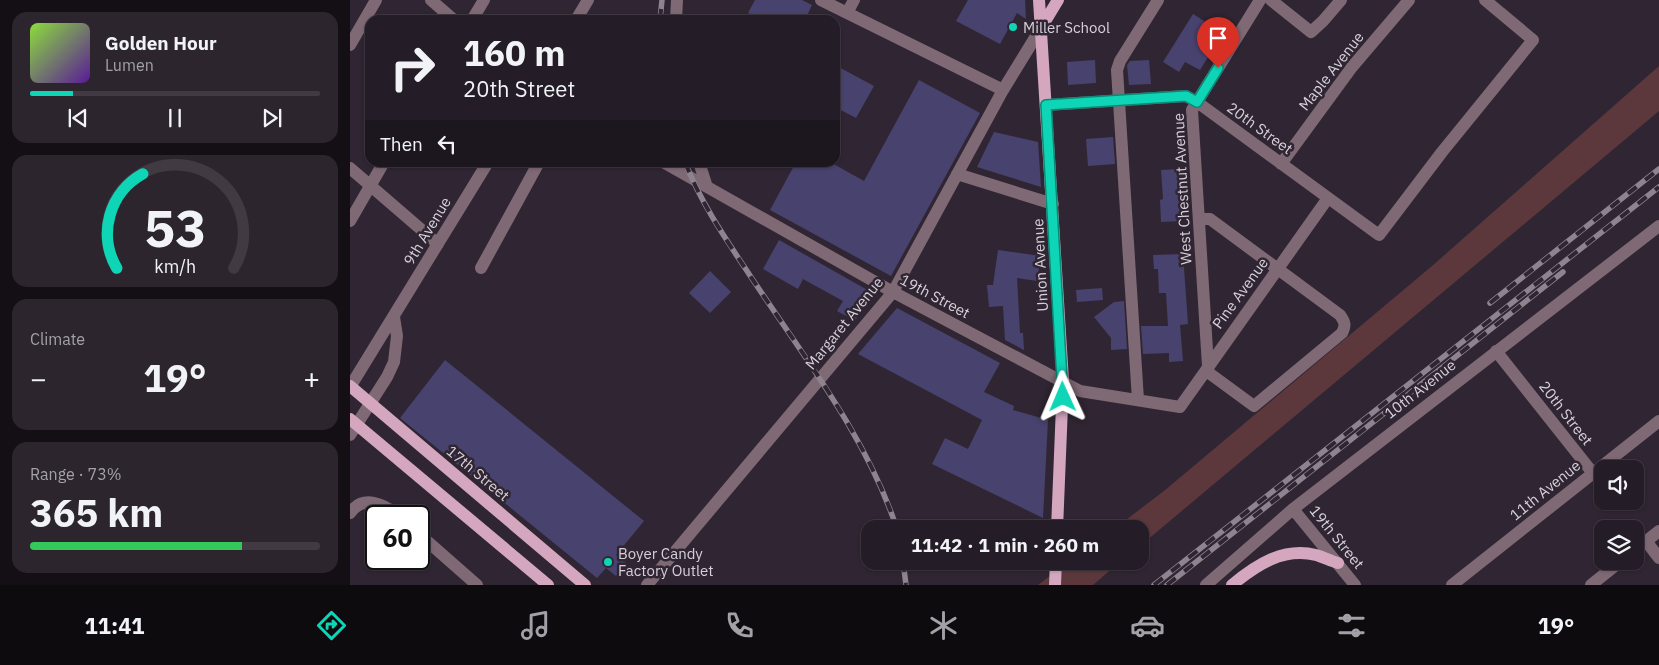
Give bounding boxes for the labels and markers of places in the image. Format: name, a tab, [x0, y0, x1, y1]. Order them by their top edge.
pin	[1197, 17, 1239, 68]
place label: Miller School	[1023, 18, 1110, 37]
marker: Miller School	[1007, 21, 1019, 33]
place label: Boyer Candy Factory Outlet	[618, 544, 714, 580]
marker: Boyer Candy Factory Outlet	[602, 556, 614, 568]

